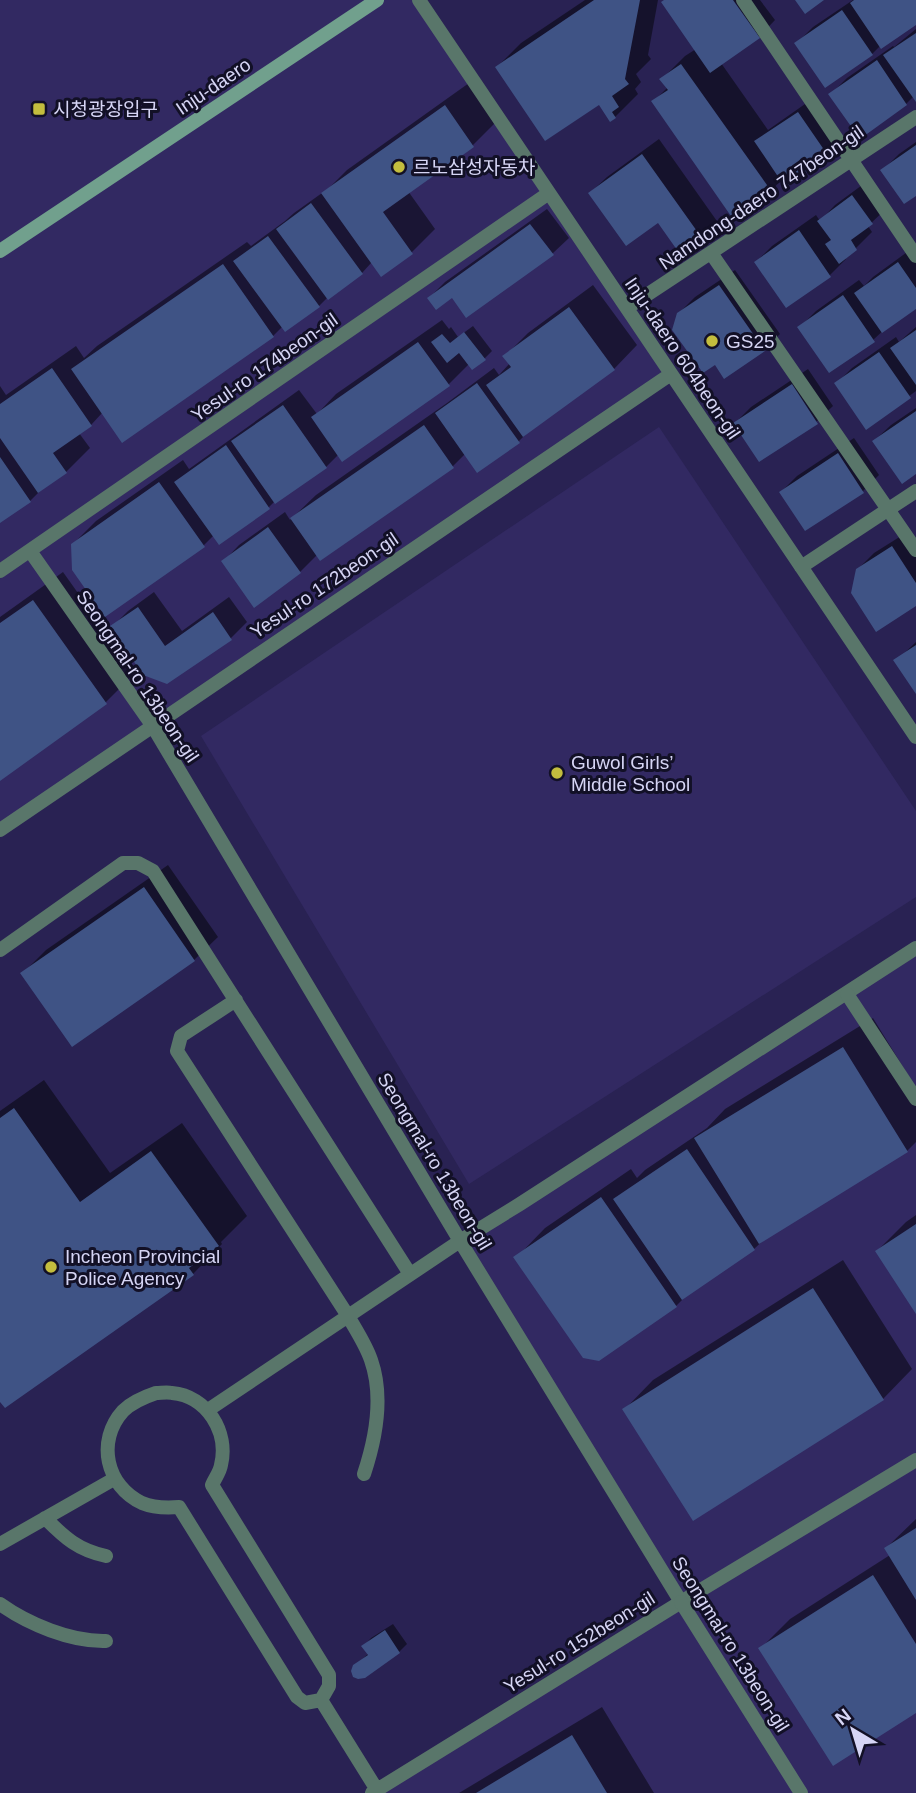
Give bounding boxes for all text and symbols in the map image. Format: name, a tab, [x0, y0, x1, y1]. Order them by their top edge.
street label: Inju-daero	[172, 54, 255, 119]
place label: 시청광장입구	[53, 99, 158, 120]
marker: 시청광장입구	[31, 101, 47, 117]
street label: Namdong-daero 747beon-gil	[655, 121, 867, 274]
place label: 르노삼성자동차	[413, 157, 535, 178]
marker: 르노삼성자동차	[391, 159, 407, 175]
street label: Inju-daero 604beon-gil	[621, 274, 744, 443]
street label: Yesul-ro 174beon-gil	[187, 309, 341, 426]
place label: GS25	[726, 331, 775, 352]
marker: GS25	[704, 333, 720, 349]
street label: Yesul-ro 172beon-gil	[246, 528, 402, 643]
street label: Seongmal-ro 13beon-gil	[72, 586, 203, 766]
place label: Guwol Girls’ Middle School	[571, 752, 690, 795]
marker: Guwol Girls’ Middle School	[549, 765, 565, 781]
street label: Seongmal-ro 13beon-gil	[373, 1069, 496, 1254]
place label: Incheon Provincial Police Agency	[65, 1246, 220, 1289]
marker: Incheon Provincial Police Agency	[43, 1259, 59, 1275]
street label: Seongmal-ro 13beon-gil	[668, 1553, 793, 1736]
street label: Yesul-ro 152beon-gil	[500, 1588, 658, 1697]
north arrow	[818, 1695, 888, 1765]
text: N	[831, 1704, 855, 1729]

